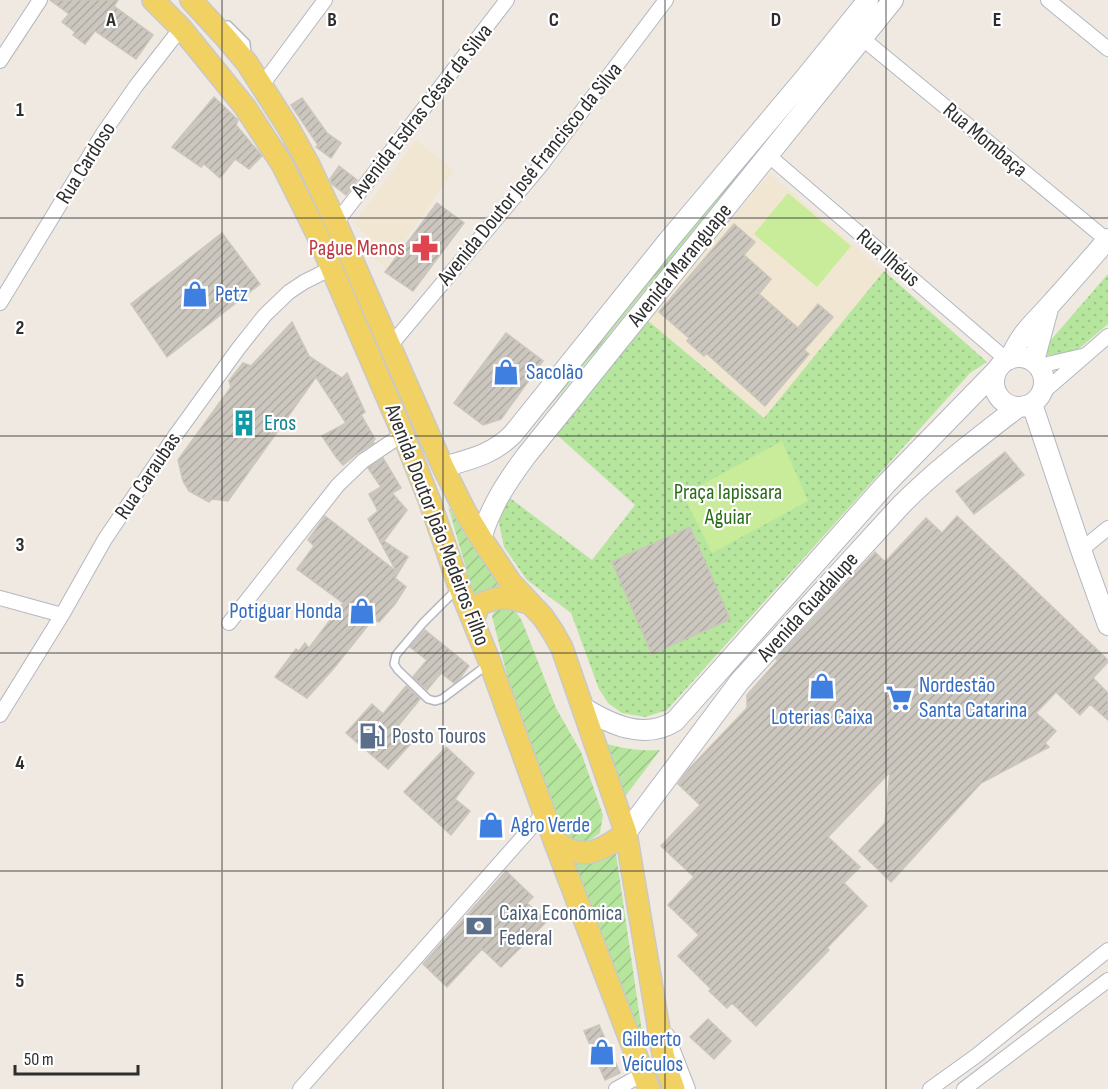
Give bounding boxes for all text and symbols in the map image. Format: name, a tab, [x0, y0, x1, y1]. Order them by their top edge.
text: A	[105, 8, 116, 32]
text: B	[327, 8, 337, 32]
text: C	[549, 8, 559, 32]
text: D	[771, 8, 781, 32]
text: E	[993, 8, 1001, 32]
street label: Avenida Esdras César da Silva	[345, 18, 498, 204]
street label: Avenida Doutor José Francisco da Silva	[431, 57, 628, 292]
street label: Rua Mombaça	[937, 97, 1033, 183]
text: 1	[16, 98, 24, 122]
street label: Rua Cardoso	[50, 117, 122, 209]
street label: Avenida Maranguape	[621, 198, 738, 333]
street label: Rua Ilhéus	[851, 223, 925, 293]
pharmacy icon: Pague Menos	[410, 233, 440, 263]
place label: Pague Menos	[309, 235, 405, 262]
shop icon: Petz	[180, 279, 210, 309]
place label: Petz	[215, 281, 248, 308]
text: 2	[16, 316, 24, 340]
shop icon: Sacolão	[491, 357, 521, 387]
place label: Sacolão	[526, 359, 583, 386]
street label: Avenida Doutor João Medeiros Filho	[378, 400, 496, 649]
building icon: Eros	[229, 408, 259, 438]
place label: Eros	[264, 410, 296, 437]
street label: Rua Caraubas	[109, 427, 187, 525]
park label: Praça Iapissara Aguiar	[674, 479, 782, 531]
text: 3	[16, 533, 25, 557]
street label: Avenida Guadalupe	[751, 546, 864, 668]
shop icon: Potiguar Honda	[347, 596, 377, 626]
place label: Potiguar Honda	[229, 598, 342, 625]
shop icon: Loterias Caixa	[807, 671, 837, 701]
place label: Nordestão Santa Catarina	[919, 672, 1027, 724]
supermarket icon: Nordestão Santa Catarina	[884, 683, 914, 713]
place label: Loterias Caixa	[771, 704, 873, 731]
fuel station icon: Posto Touros	[357, 721, 387, 751]
place label: Posto Touros	[392, 723, 486, 750]
text: 4	[15, 751, 25, 775]
shop icon: Agro Verde	[476, 810, 506, 840]
place label: Agro Verde	[510, 812, 590, 839]
place label: Caixa Econômica Federal	[499, 900, 622, 952]
bank icon: Caixa Econômica Federal	[464, 911, 494, 941]
text: 5	[16, 969, 25, 993]
place label: Gilberto Veículos	[622, 1026, 683, 1078]
shop icon: Gilberto Veículos	[587, 1037, 617, 1067]
scale bar	[15, 1038, 138, 1076]
text: 50 m	[24, 1049, 54, 1070]

